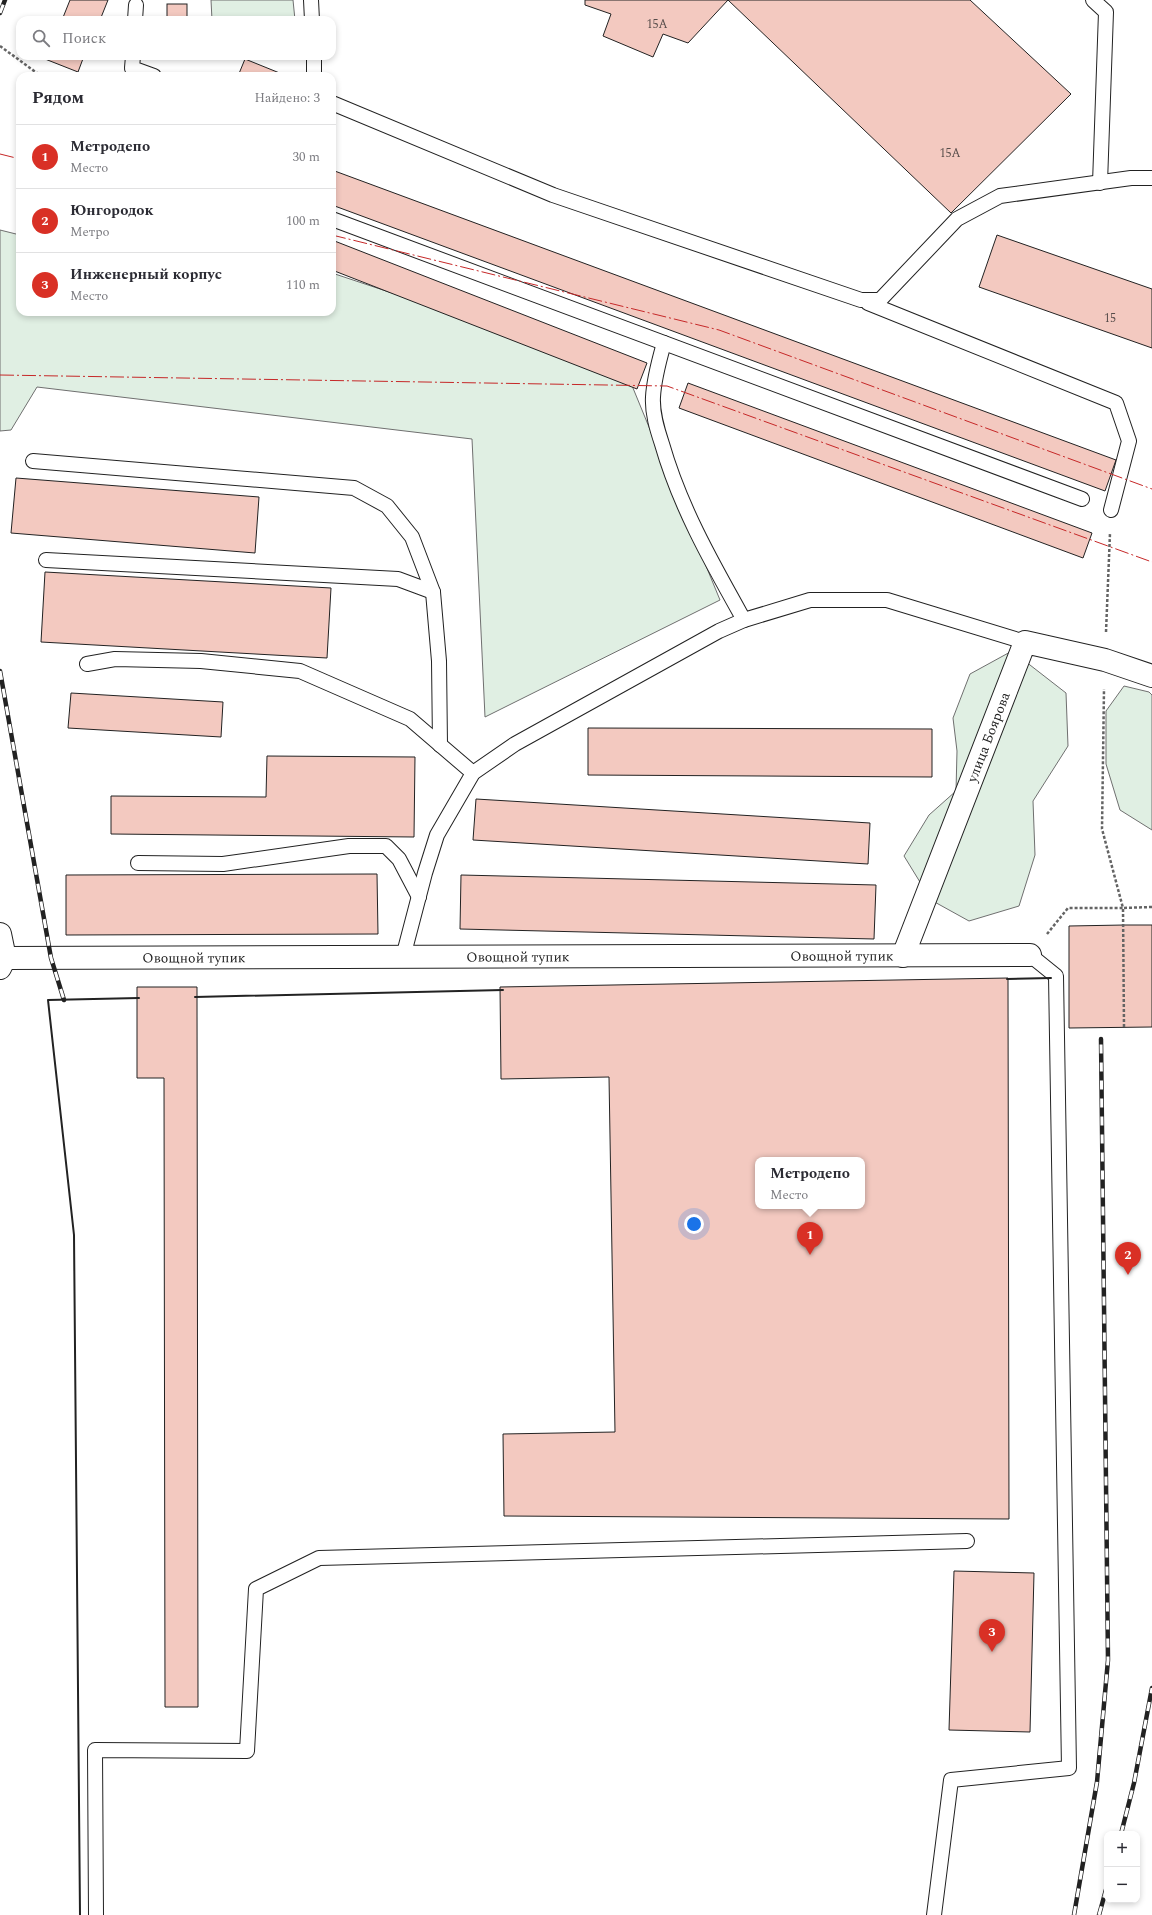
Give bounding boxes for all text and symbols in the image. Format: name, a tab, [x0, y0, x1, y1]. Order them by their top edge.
house number: 15А	[646, 15, 668, 34]
search box	[16, 16, 336, 60]
icon: search	[30, 27, 52, 49]
text: Поиск	[62, 27, 106, 50]
text: Рядом	[32, 85, 84, 111]
text: Найдено: 3	[254, 88, 320, 108]
text: Метродепо	[70, 135, 150, 158]
house number: 15А	[939, 144, 961, 163]
text: 1	[41, 147, 49, 167]
text: 30 m	[293, 147, 320, 167]
text: Место	[70, 158, 108, 178]
text: Юнгородок	[70, 199, 154, 222]
text: 2	[41, 211, 49, 231]
text: 100 m	[286, 211, 320, 231]
text: Метро	[70, 222, 110, 242]
text: Инженерный корпус	[70, 263, 222, 286]
text: 3	[41, 275, 49, 295]
text: 110 m	[286, 275, 320, 295]
text: Место	[70, 286, 108, 306]
house number: 15	[1104, 309, 1116, 328]
street label: улица Боярова	[961, 688, 1015, 786]
street label: Овощной тупик	[790, 945, 894, 966]
street label: Овощной тупик	[466, 946, 570, 967]
street label: Овощной тупик	[142, 947, 246, 968]
popup	[755, 1157, 865, 1209]
text: Метродепо	[770, 1162, 850, 1185]
text: Место	[770, 1185, 808, 1205]
your location	[684, 1214, 704, 1234]
pin: 1	[797, 1222, 823, 1255]
pin: 2	[1115, 1242, 1141, 1275]
pin: 3	[979, 1619, 1005, 1652]
map controls	[1104, 1831, 1140, 1903]
button: +	[1104, 1831, 1140, 1867]
button: −	[1104, 1867, 1140, 1903]

